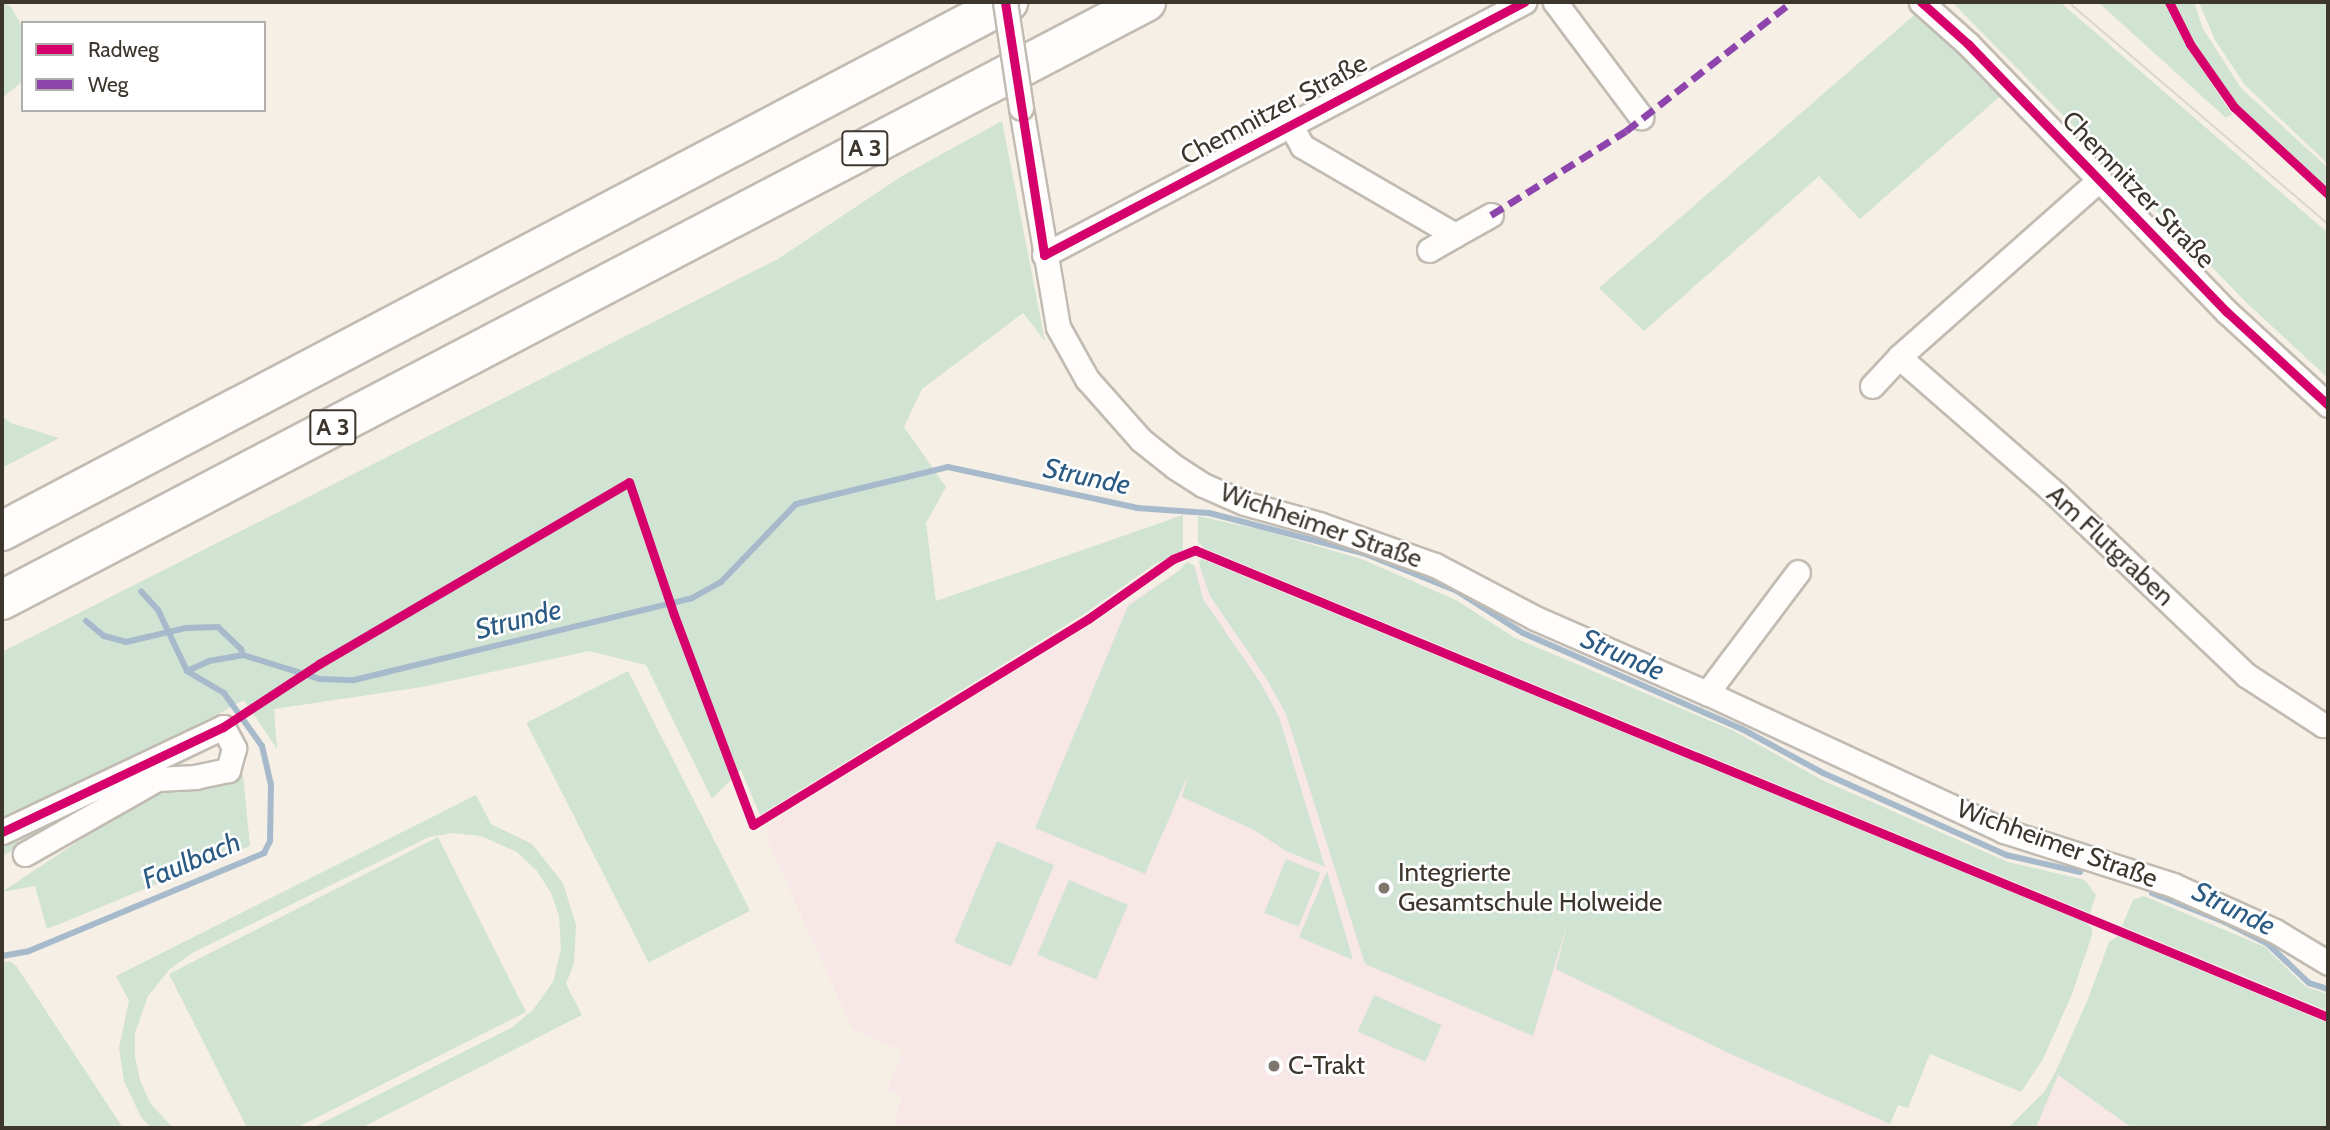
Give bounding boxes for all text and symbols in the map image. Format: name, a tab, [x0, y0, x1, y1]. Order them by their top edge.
legend	[21, 21, 266, 112]
text: Radweg	[88, 37, 159, 62]
street label: Chemnitzer Straße	[1175, 48, 1373, 172]
text: Weg	[88, 72, 128, 97]
street label: Chemnitzer Straße	[2055, 105, 2221, 275]
road number: A 3	[840, 128, 890, 168]
road number: A 3	[308, 406, 358, 448]
water label: Strunde	[1041, 450, 1133, 502]
street label: Wichheimer Straße	[1216, 477, 1426, 575]
street label: Am Flutgraben	[2040, 479, 2180, 613]
water label: Strunde	[471, 592, 565, 646]
water label: Strunde	[1576, 621, 1670, 687]
street label: Wichheimer Straße	[1952, 793, 2162, 895]
water label: Faulbach	[137, 824, 245, 896]
place label: Integrierte Gesamtschule Holweide	[1398, 857, 1662, 918]
water label: Strunde	[2187, 874, 2281, 942]
marker: Integrierte Gesamtschule Holweide	[1376, 880, 1392, 896]
place label: C-Trakt	[1288, 1050, 1365, 1082]
marker: C-Trakt	[1266, 1058, 1282, 1074]

